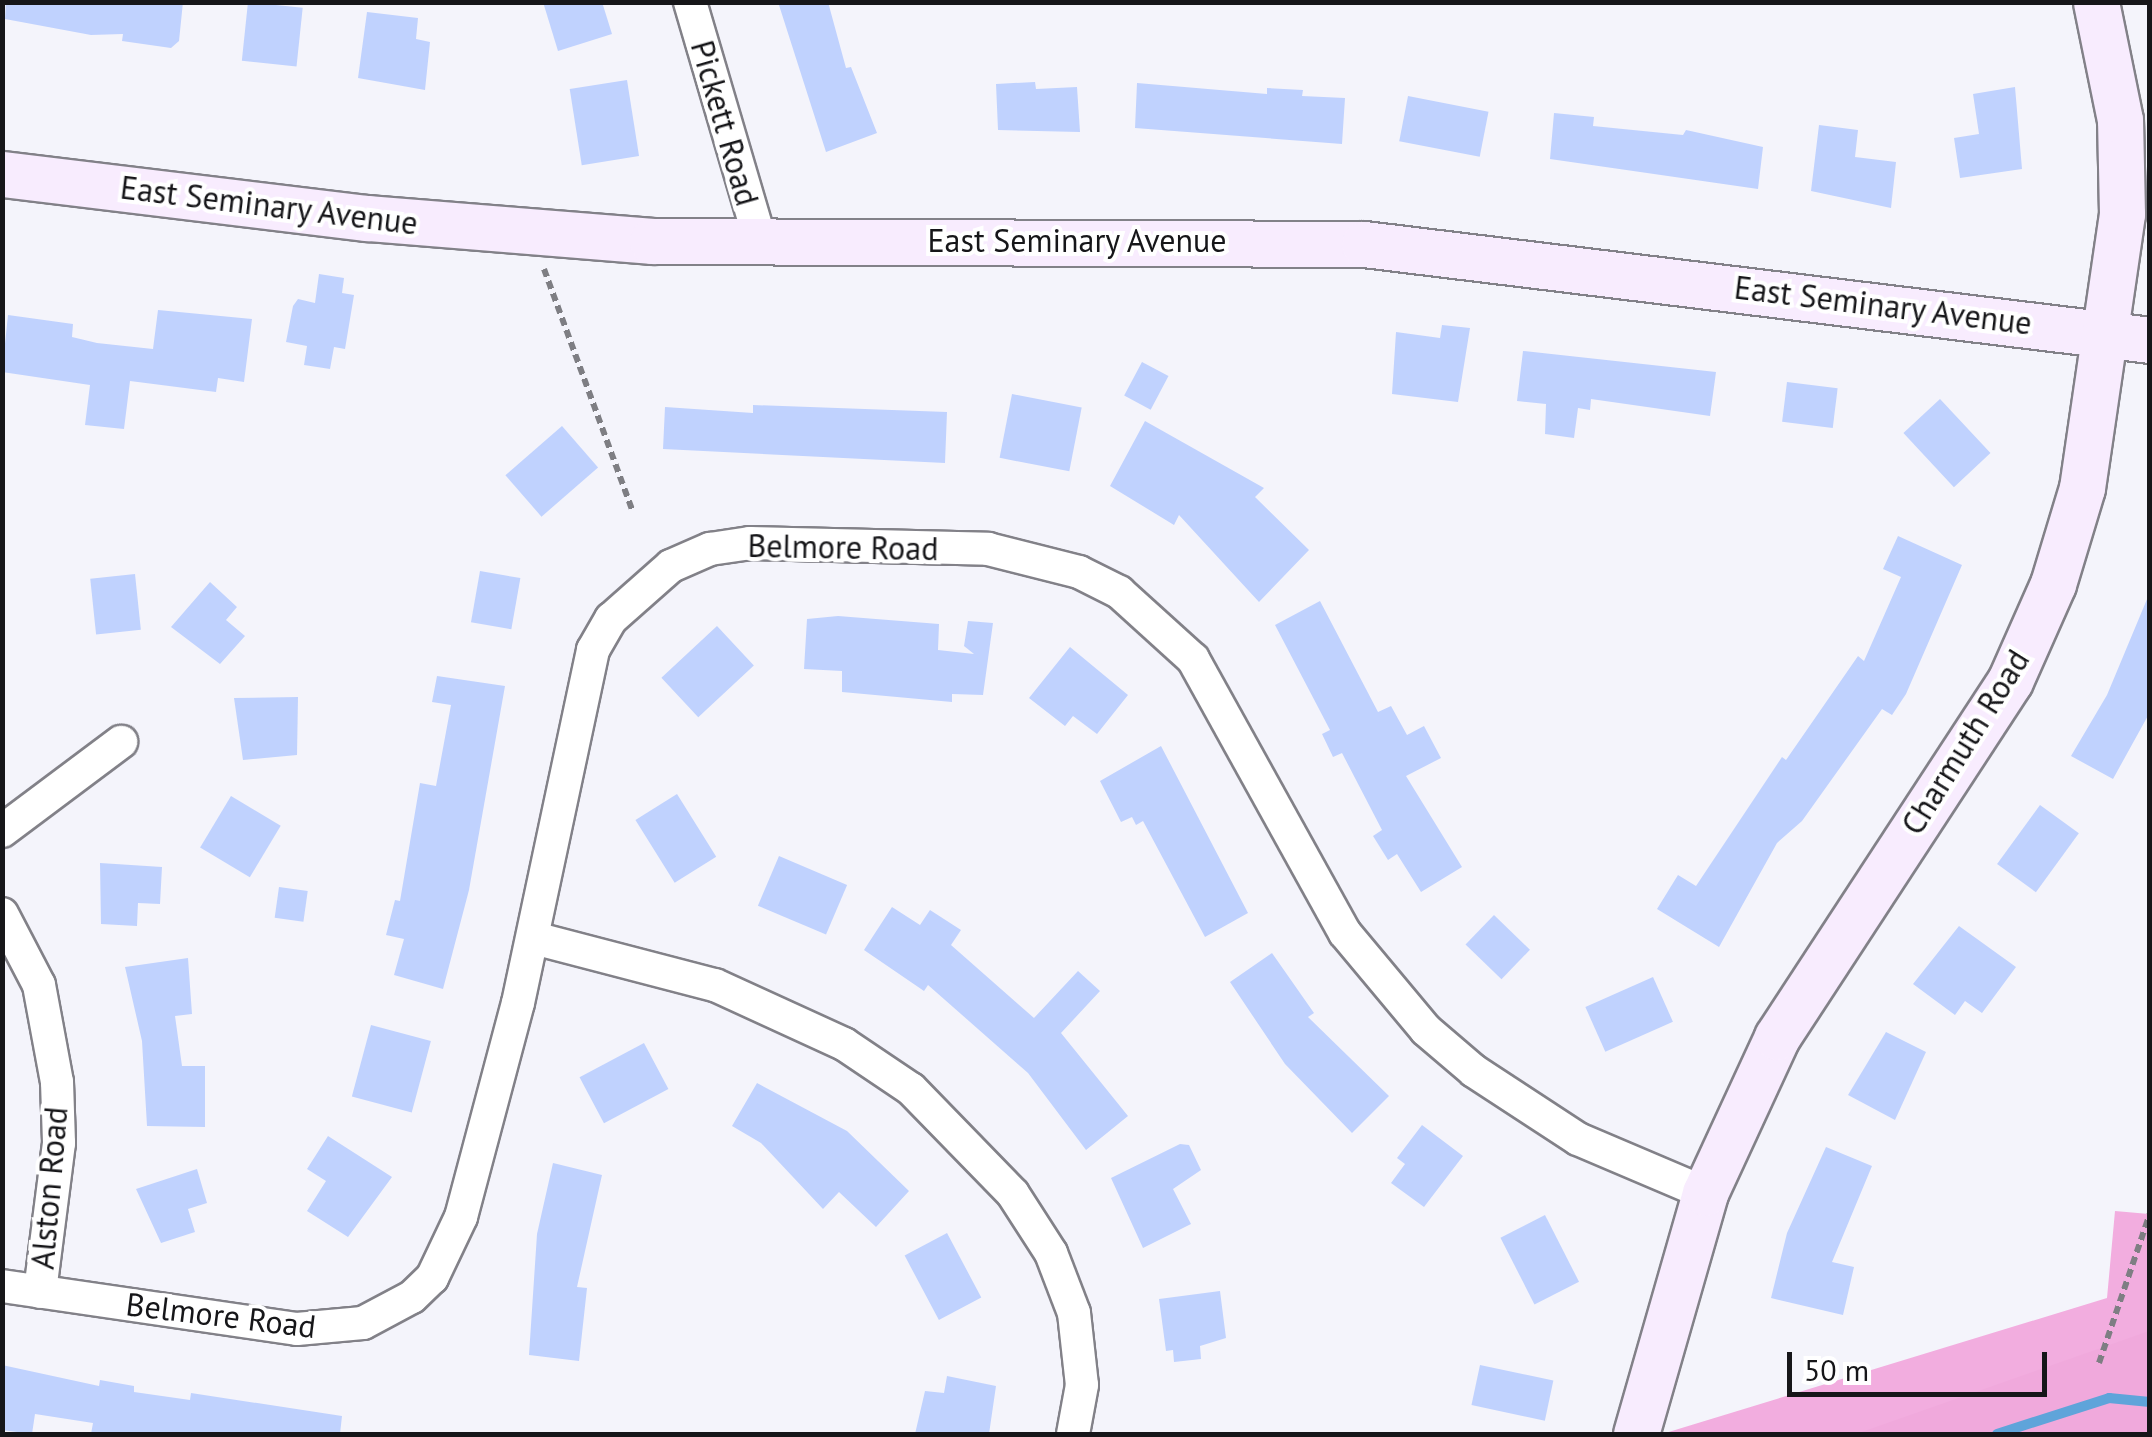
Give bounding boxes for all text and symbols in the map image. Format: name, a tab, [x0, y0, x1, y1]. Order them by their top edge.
street label: Pickett Road	[683, 36, 767, 210]
street label: East Seminary Avenue	[117, 168, 421, 242]
street label: East Seminary Avenue	[926, 221, 1228, 259]
street label: East Seminary Avenue	[1731, 268, 2035, 342]
street label: Belmore Road	[747, 526, 939, 568]
street label: Charmuth Road	[1893, 643, 2037, 841]
street label: Alston Road	[23, 1105, 75, 1271]
street label: Belmore Road	[124, 1284, 318, 1346]
scale bar	[1792, 1332, 2052, 1394]
text: 50 m	[1804, 1350, 1869, 1389]

